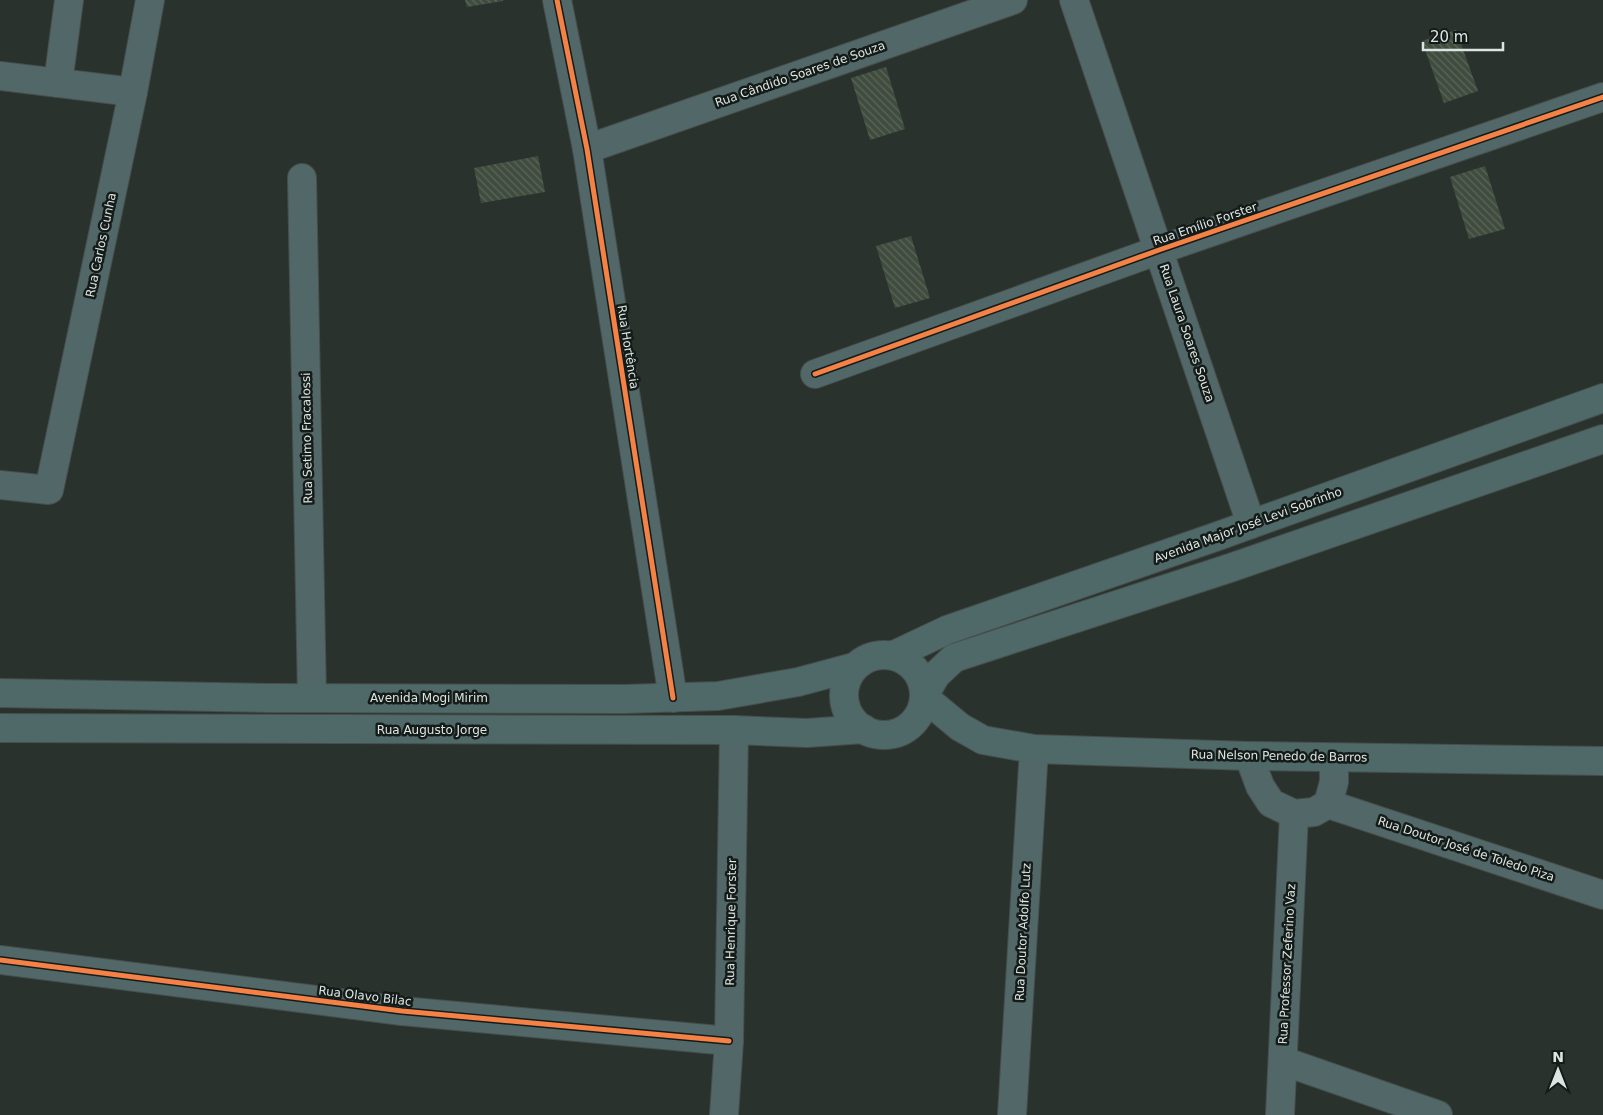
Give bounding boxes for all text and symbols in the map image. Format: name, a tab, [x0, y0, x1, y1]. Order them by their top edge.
scale bar	[1423, 20, 1503, 52]
text: 20 m	[1430, 28, 1468, 46]
street label: Rua Cândido Soares de Souza	[713, 38, 887, 110]
street label: Rua Carlos Cunha	[83, 191, 119, 299]
street label: Rua Emílio Forster	[1151, 200, 1259, 248]
street label: Rua Laura Soares Souza	[1157, 262, 1217, 404]
street label: Rua Hortência	[614, 304, 642, 390]
street label: Rua Setimo Fracalossi	[299, 372, 315, 504]
street label: Avenida Major José Levi Sobrinho	[1152, 484, 1344, 566]
street label: Avenida Mogi Mirim	[370, 691, 488, 705]
street label: Rua Augusto Jorge	[377, 723, 487, 737]
street label: Rua Nelson Penedo de Barros	[1191, 747, 1367, 765]
street label: Rua Doutor José de Toledo Piza	[1376, 814, 1556, 884]
street label: Rua Henrique Forster	[723, 858, 739, 986]
street label: Rua Doutor Adolfo Lutz	[1012, 863, 1034, 1001]
street label: Rua Professor Zeferino Vaz	[1276, 883, 1298, 1045]
street label: Rua Olavo Bilac	[318, 983, 412, 1009]
north arrow	[1533, 1045, 1583, 1095]
text: N	[1552, 1049, 1564, 1065]

